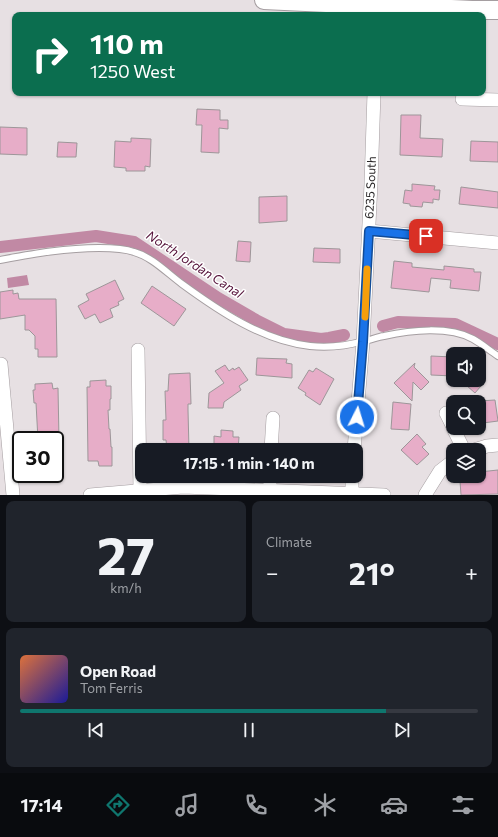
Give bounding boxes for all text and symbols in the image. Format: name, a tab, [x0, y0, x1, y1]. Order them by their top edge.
text: 110 m	[90, 26, 164, 60]
icon: right	[24, 28, 76, 80]
text: 1250 West	[90, 60, 175, 82]
street label: 6235 South	[361, 156, 378, 219]
pin	[409, 219, 443, 253]
icon: arrive	[415, 225, 437, 247]
water label: North Jordan Canal	[144, 227, 247, 302]
map controls	[446, 347, 486, 483]
button: sound	[446, 347, 486, 387]
button: search	[446, 395, 486, 435]
position arrow	[336, 396, 378, 438]
speed limit sign: 30	[12, 431, 64, 483]
button: layers	[446, 443, 486, 483]
text: 17:15 · 1 min · 140 m	[183, 454, 315, 472]
text: 27	[97, 522, 155, 586]
text: Climate	[266, 534, 312, 550]
text: 21°	[349, 554, 395, 591]
text: −	[266, 559, 279, 586]
text: +	[465, 559, 478, 586]
text: km/h	[110, 580, 142, 596]
text: Open Road	[80, 662, 156, 680]
text: Tom Ferris	[80, 680, 143, 696]
icon: previous	[85, 719, 107, 741]
icon: pause	[238, 719, 260, 741]
icon: next	[391, 719, 413, 741]
icon: directions	[104, 791, 132, 819]
icon: music	[173, 791, 201, 819]
icon: phone	[242, 791, 270, 819]
icon: climate	[311, 791, 339, 819]
icon: car	[380, 791, 408, 819]
icon: filters	[449, 791, 477, 819]
text: 17:14	[21, 794, 63, 816]

